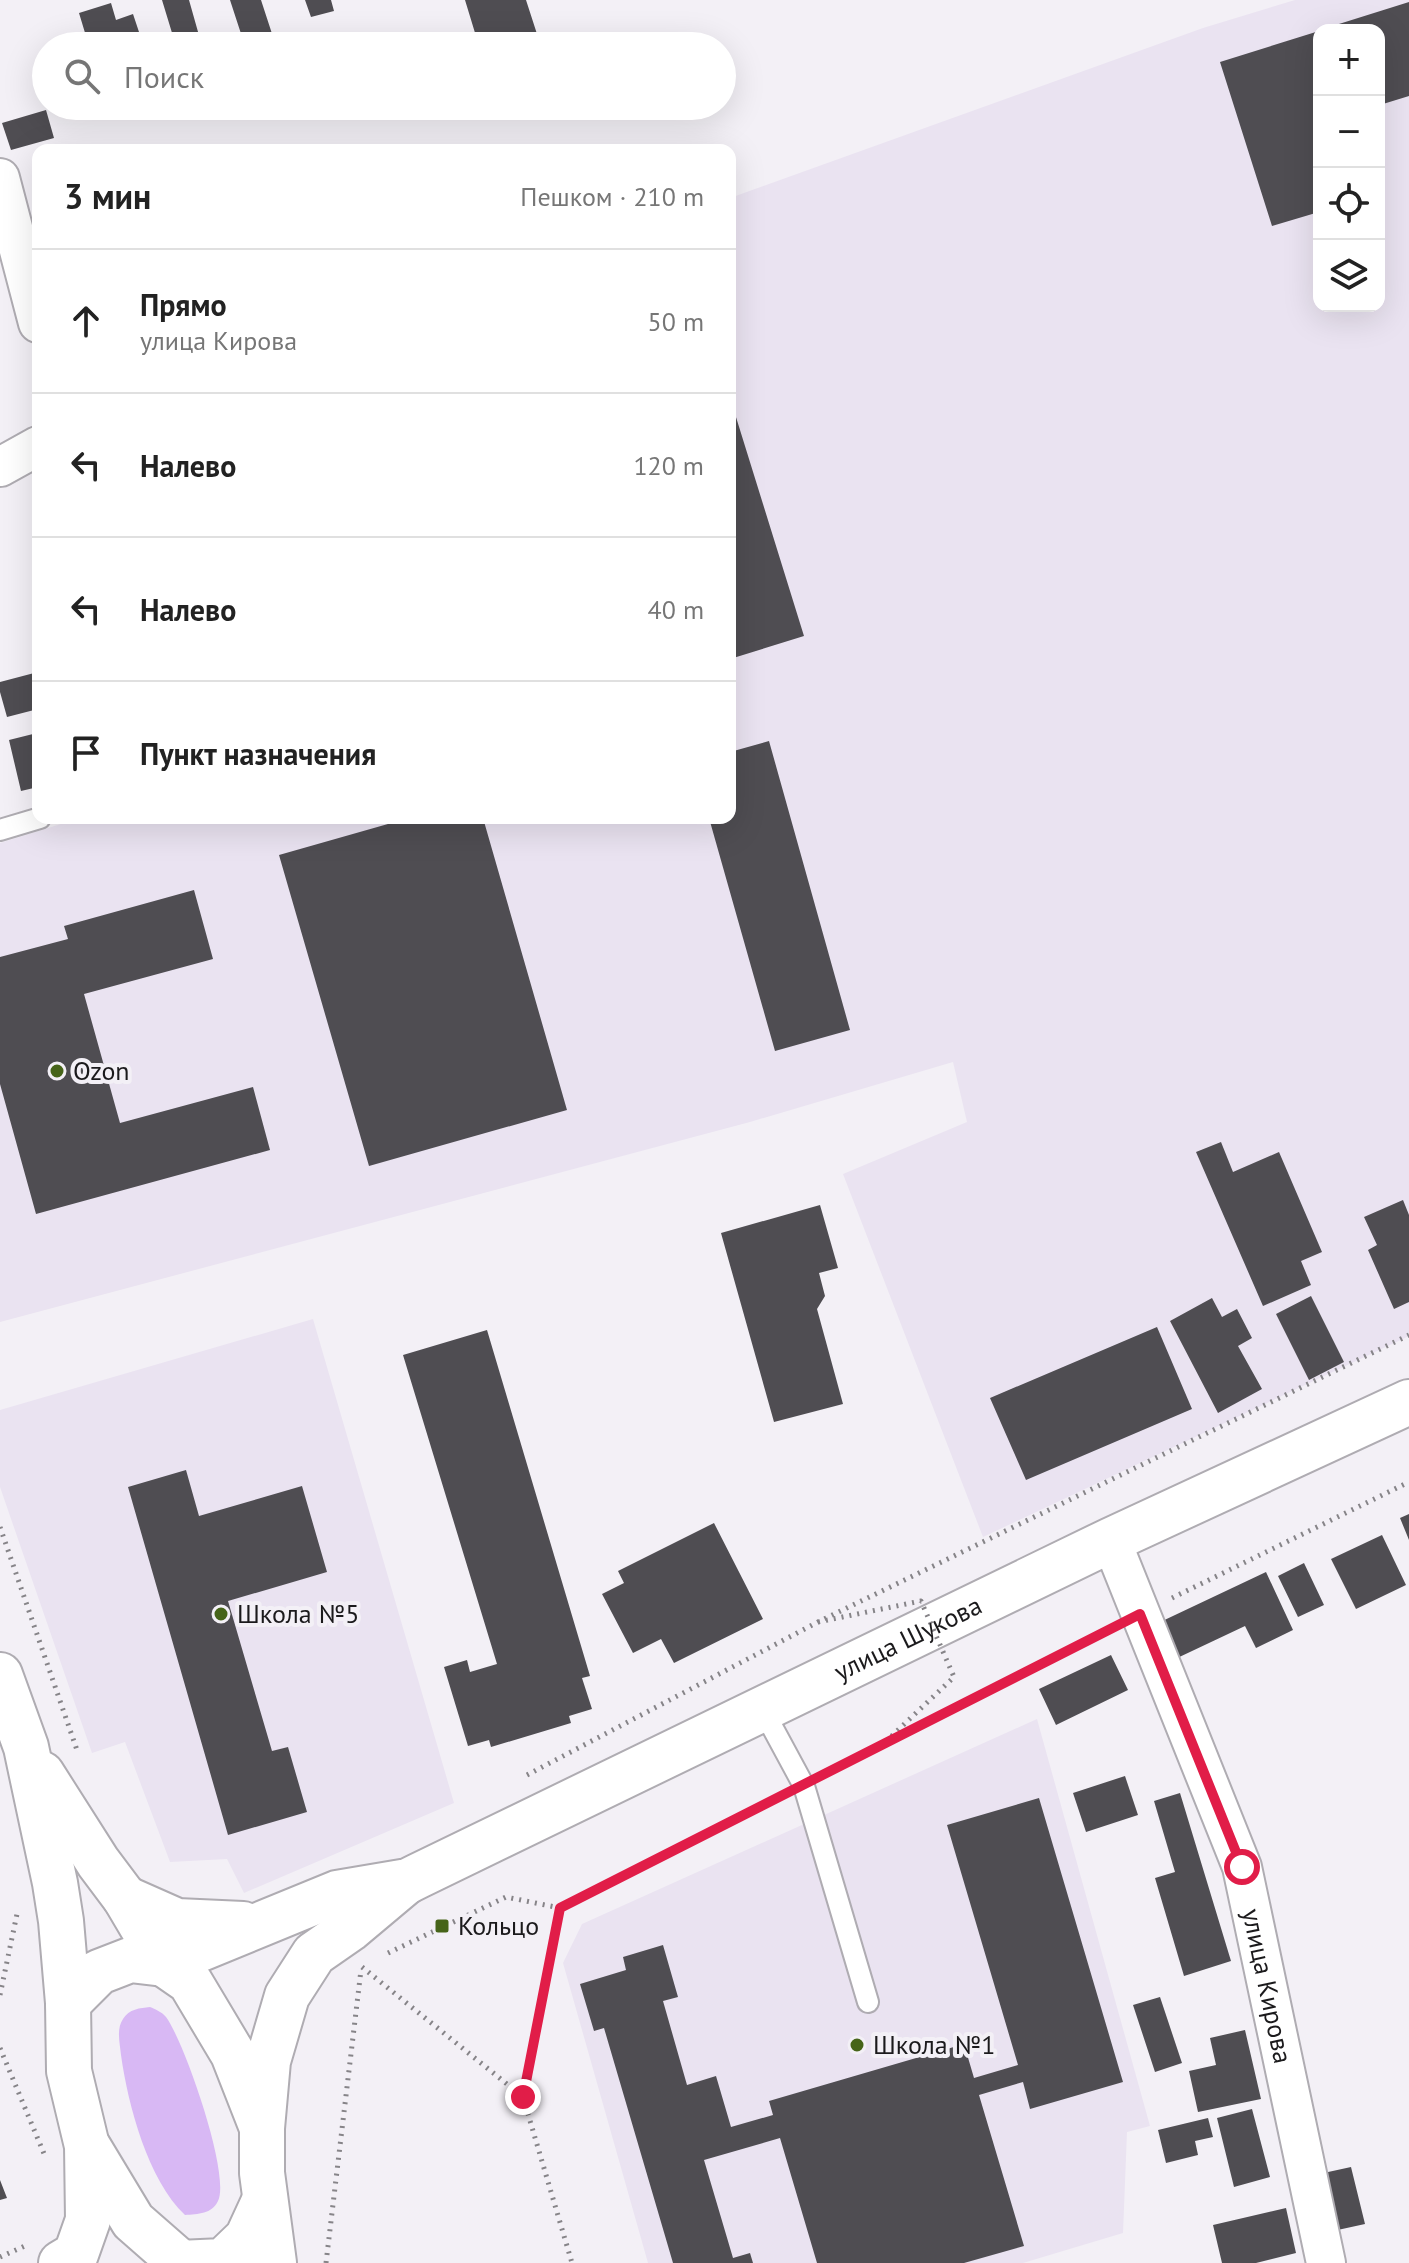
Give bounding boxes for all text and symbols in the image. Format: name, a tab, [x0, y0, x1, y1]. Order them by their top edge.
map controls	[1313, 24, 1385, 312]
button: +	[1313, 24, 1385, 96]
search box	[32, 32, 736, 120]
icon: search	[60, 54, 104, 98]
text: Поиск	[124, 57, 204, 96]
button: −	[1313, 96, 1385, 168]
button: locate	[1313, 168, 1385, 240]
text: 3 мин	[64, 174, 151, 218]
text: Пешком · 210 m	[520, 180, 704, 213]
button: layers	[1313, 240, 1385, 312]
text: Прямо	[140, 285, 227, 324]
icon: ahead	[64, 299, 108, 343]
text: 50 m	[648, 305, 704, 338]
text: улица Кирова	[140, 324, 297, 357]
icon: left	[64, 443, 108, 487]
text: Налево	[140, 446, 236, 485]
text: 120 m	[633, 449, 704, 482]
icon: left	[64, 587, 108, 631]
text: Налево	[140, 590, 236, 629]
text: 40 m	[648, 593, 704, 626]
icon: arrive	[64, 731, 108, 775]
text: Пункт назначения	[140, 734, 376, 773]
place label: Ozon	[73, 1054, 130, 1087]
marker: Ozon	[48, 1062, 66, 1080]
street label: улица Шукова	[829, 1588, 987, 1688]
place label: Школа №5	[237, 1597, 359, 1630]
marker: Школа №5	[212, 1605, 230, 1623]
route start	[1224, 1849, 1260, 1885]
street label: улица Кирова	[1235, 1906, 1300, 2066]
place label: Кольцо	[458, 1909, 539, 1942]
marker: Кольцо	[433, 1917, 451, 1935]
place label: Школа №1	[873, 2028, 995, 2061]
marker: Школа №1	[848, 2036, 866, 2054]
route end	[505, 2079, 541, 2115]

